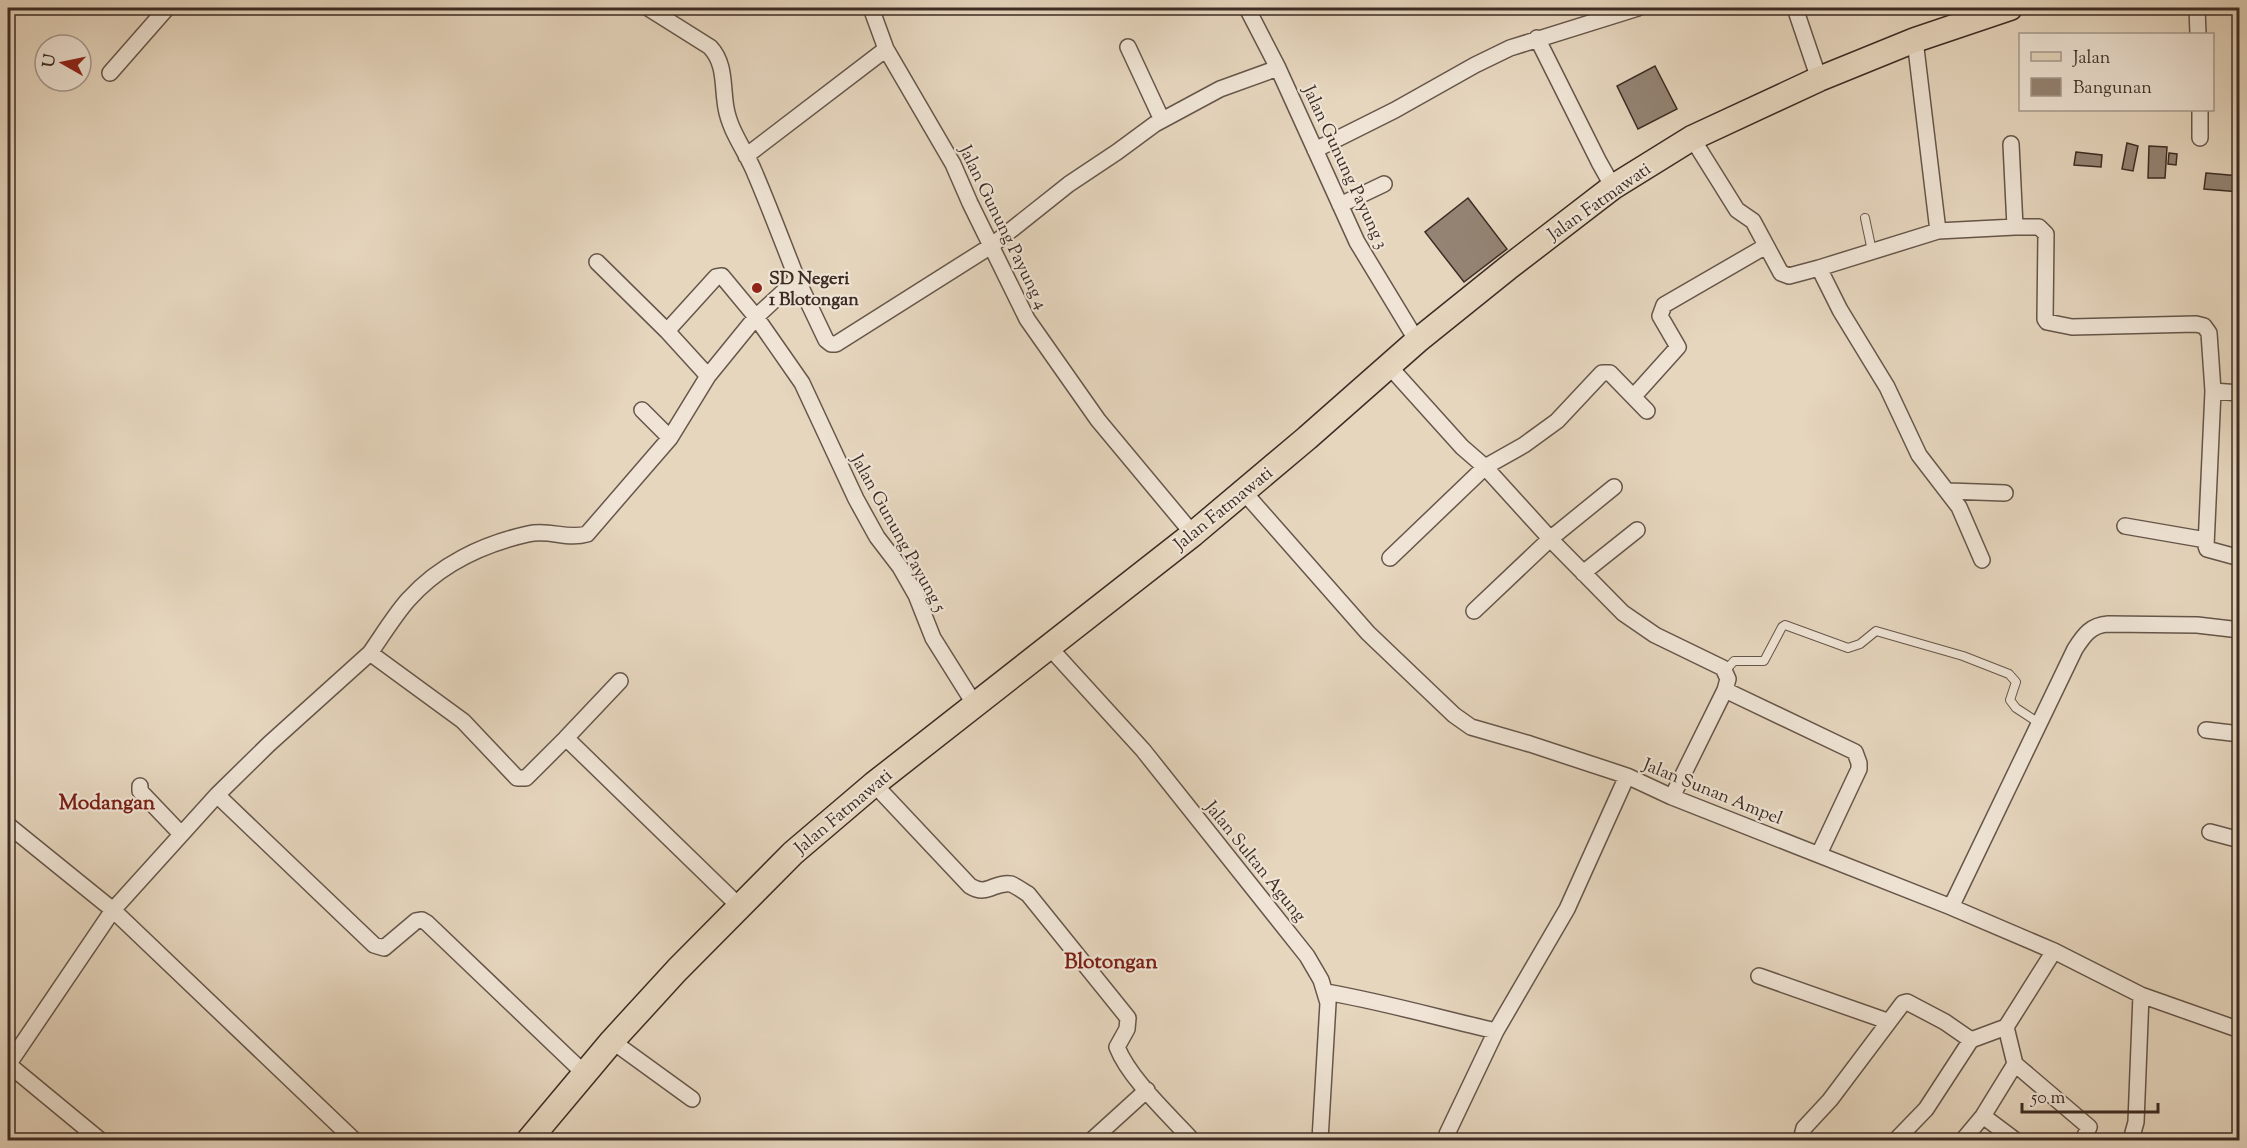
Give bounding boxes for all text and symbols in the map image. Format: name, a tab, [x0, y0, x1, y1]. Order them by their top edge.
north arrow	[33, 33, 93, 93]
legend	[2019, 33, 2214, 111]
text: Jalan	[2072, 46, 2111, 72]
text: U	[38, 52, 63, 69]
text: Bangunan	[2073, 76, 2152, 102]
street label: Jalan Gunung Payung 3	[1294, 81, 1394, 254]
street label: Jalan Gunung Payung 4	[951, 141, 1053, 314]
street label: Jalan Fatmawati	[1542, 157, 1657, 249]
place label: SD Negeri 1 Blotongan	[769, 267, 859, 314]
marker: SD Negeri 1 Blotongan	[750, 281, 764, 295]
street label: Jalan Gunung Payung 5	[843, 449, 951, 618]
street label: Jalan Fatmawati	[1168, 461, 1279, 558]
street label: Jalan Sunan Ampel	[1638, 753, 1786, 833]
street label: Jalan Fatmawati	[789, 764, 899, 862]
district label: Modangan	[59, 789, 156, 819]
street label: Jalan Sultan Agung	[1197, 795, 1312, 928]
district label: Blotongan	[1064, 948, 1158, 978]
scale bar	[2022, 1076, 2158, 1114]
text: 50 m	[2030, 1086, 2066, 1112]

